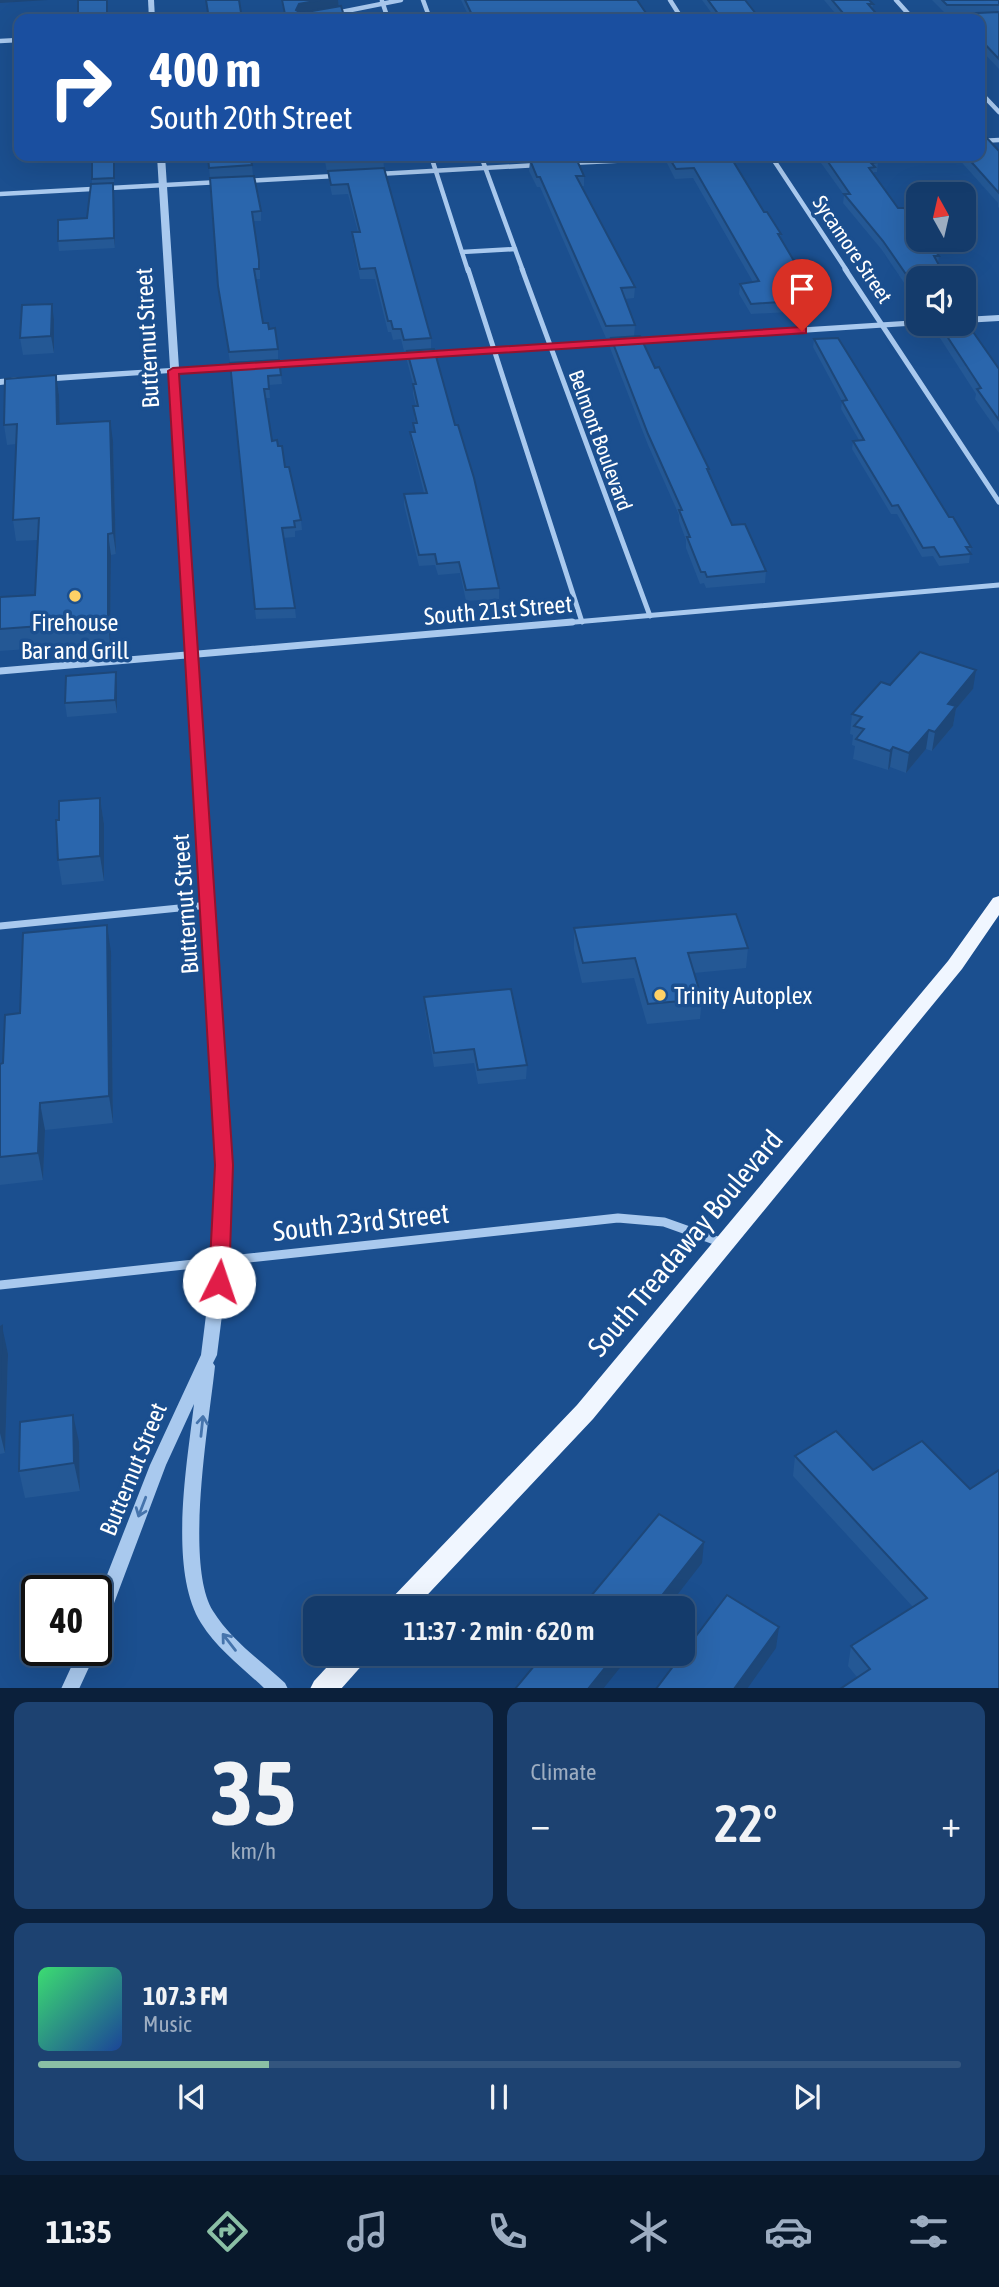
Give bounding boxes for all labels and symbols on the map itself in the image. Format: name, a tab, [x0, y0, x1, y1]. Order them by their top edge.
north arrow	[906, 182, 976, 252]
street label: Sycamore Street	[808, 191, 898, 307]
pin	[772, 259, 832, 331]
street label: Butternut Street	[130, 267, 164, 409]
street label: Belmont Boulevard	[564, 366, 638, 514]
marker: Firehouse Bar and Grill	[67, 588, 83, 604]
street label: South 21st Street	[423, 590, 573, 630]
place label: Firehouse Bar and Grill	[21, 609, 130, 664]
street label: Butternut Street	[167, 833, 203, 975]
place label: Trinity Autoplex	[674, 982, 812, 1009]
marker: Trinity Autoplex	[652, 987, 668, 1003]
street label: South Treadaway Boulevard	[581, 1124, 789, 1362]
street label: South 23rd Street	[271, 1197, 451, 1247]
position arrow	[182, 1245, 256, 1319]
street label: Butternut Street	[94, 1399, 172, 1539]
one-way arrow	[195, 1415, 208, 1438]
one-way arrow	[134, 1496, 147, 1518]
speed limit sign: 40	[21, 1575, 112, 1666]
one-way arrow	[222, 1634, 237, 1652]

